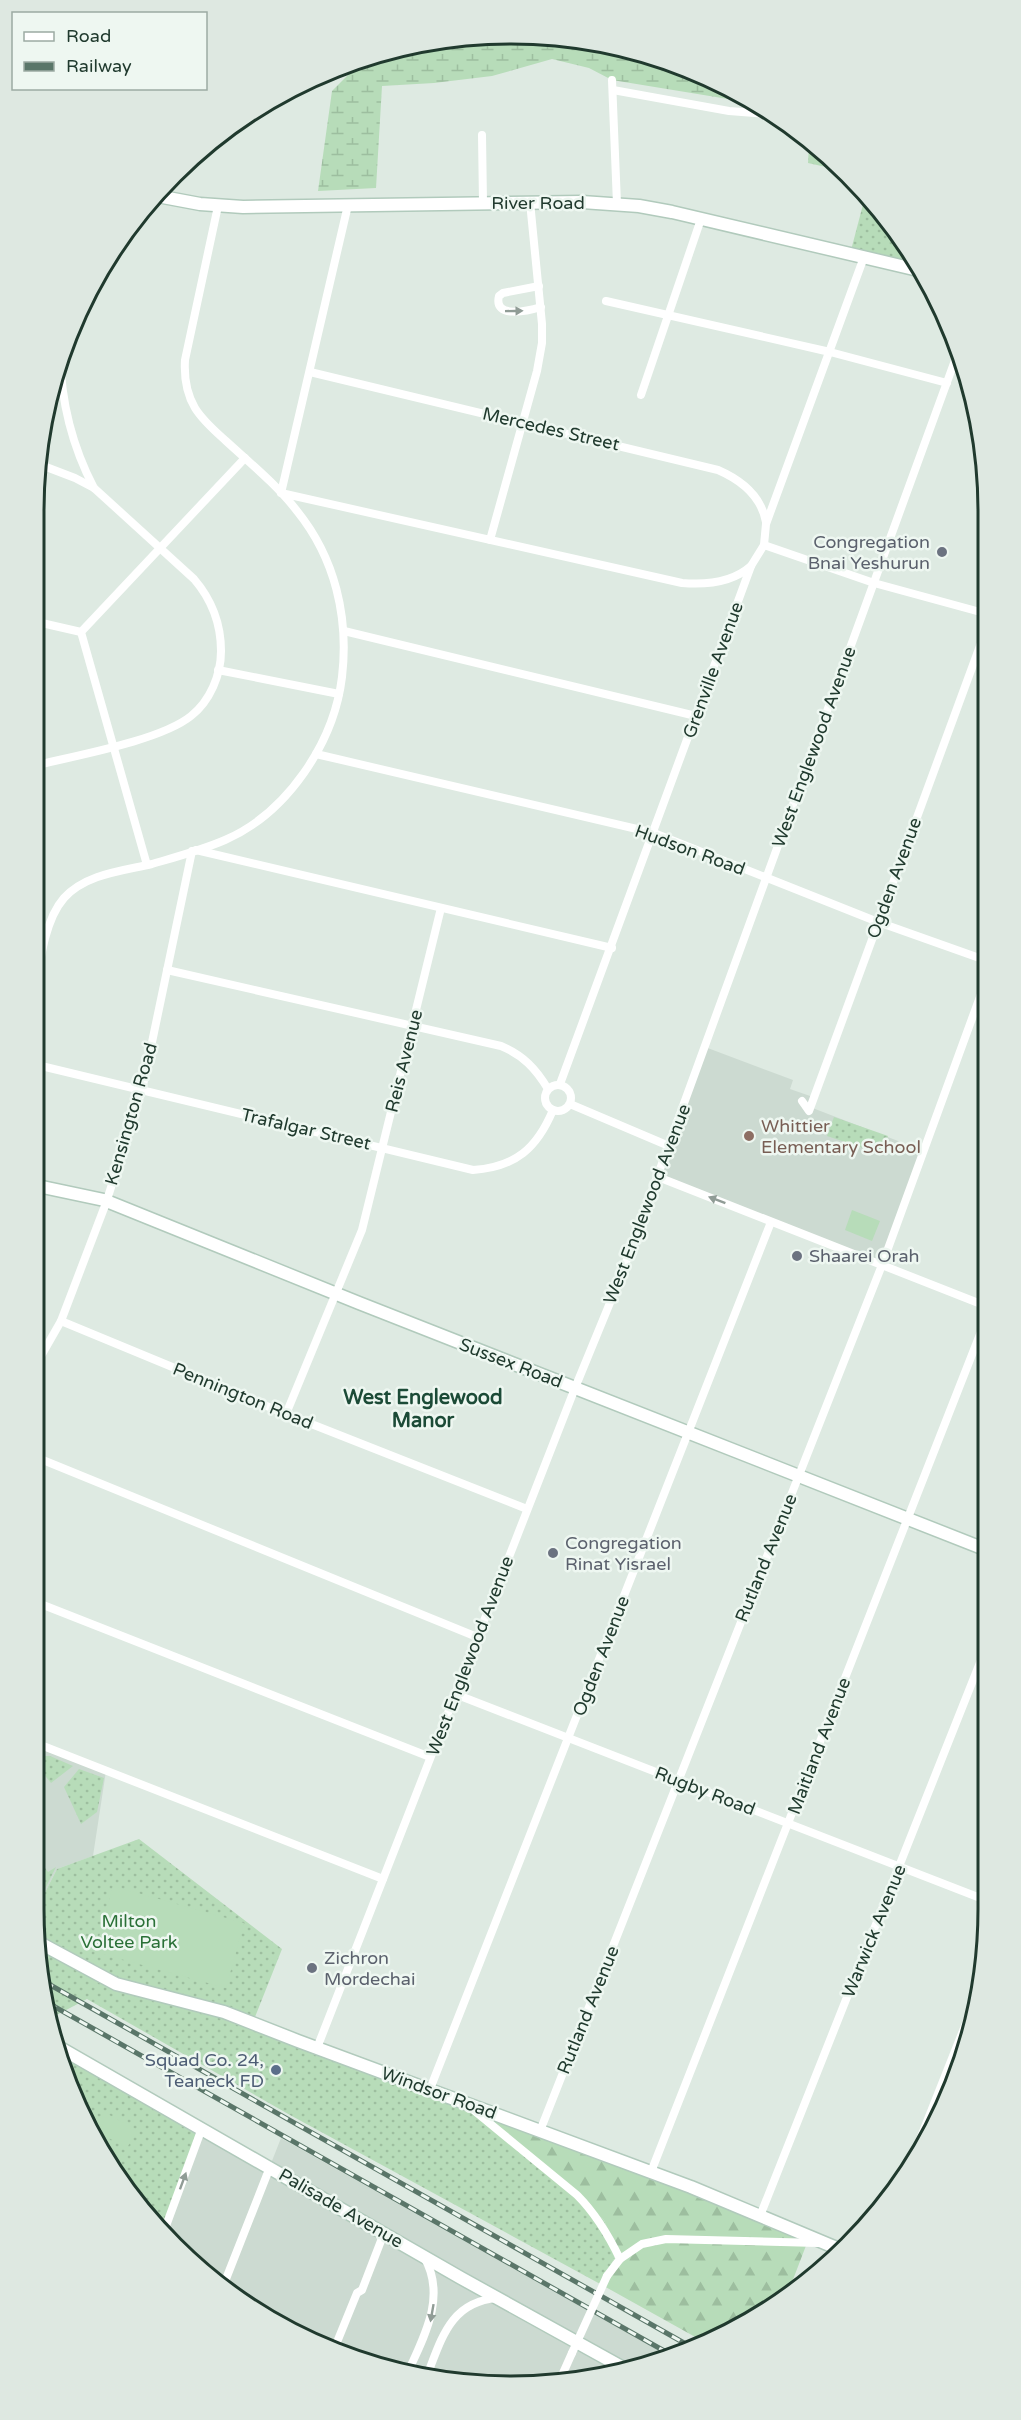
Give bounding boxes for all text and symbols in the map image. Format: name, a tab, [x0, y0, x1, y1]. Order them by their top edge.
legend	[12, 12, 207, 90]
text: Road	[66, 25, 111, 47]
text: Railway	[66, 55, 132, 77]
street label: River Road	[491, 192, 585, 214]
one-way arrow	[505, 306, 524, 315]
street label: Mercedes Street	[480, 403, 622, 455]
place label: Congregation Bnai Yeshurun	[808, 531, 930, 574]
marker: Congregation Bnai Yeshurun	[935, 545, 949, 559]
street label: Grenville Avenue	[678, 599, 748, 741]
street label: West Englewood Avenue	[767, 643, 861, 851]
street label: Ogden Avenue	[862, 814, 926, 942]
street label: Hudson Road	[632, 820, 748, 880]
street label: Reis Avenue	[381, 1007, 427, 1115]
street label: Kensington Road	[100, 1040, 162, 1188]
street label: West Englewood Avenue	[599, 1101, 695, 1307]
street label: Trafalgar Street	[239, 1103, 373, 1155]
place label: Whittier Elementary School	[761, 1115, 921, 1158]
marker: Whittier Elementary School	[742, 1129, 756, 1143]
one-way arrow	[708, 1195, 726, 1204]
place label: Shaarei Orah	[809, 1245, 920, 1267]
marker: Shaarei Orah	[790, 1249, 804, 1263]
street label: Sussex Road	[456, 1333, 566, 1393]
street label: Pennington Road	[170, 1358, 316, 1434]
district label: West Englewood Manor	[343, 1386, 503, 1433]
street label: Rutland Avenue	[730, 1491, 802, 1625]
place label: Congregation Rinat Yisrael	[565, 1532, 682, 1575]
marker: Congregation Rinat Yisrael	[546, 1546, 560, 1560]
street label: West Englewood Avenue	[422, 1553, 518, 1759]
street label: Ogden Avenue	[568, 1593, 634, 1719]
street label: Maitland Avenue	[783, 1674, 855, 1818]
street label: Rugby Road	[652, 1762, 758, 1820]
street label: Warwick Avenue	[837, 1861, 911, 2001]
park label: Milton Voltee Park	[80, 1910, 178, 1953]
street label: Rutland Avenue	[552, 1943, 624, 2077]
place label: Zichron Mordechai	[324, 1947, 415, 1990]
marker: Zichron Mordechai	[305, 1961, 319, 1975]
place label: Squad Co. 24, Teaneck FD	[145, 2049, 264, 2092]
street label: Windsor Road	[378, 2062, 500, 2124]
marker: Squad Co. 24, Teaneck FD	[269, 2063, 283, 2077]
street label: Palisade Avenue	[275, 2163, 407, 2253]
one-way arrow	[178, 2172, 188, 2190]
one-way arrow	[427, 2303, 436, 2322]

